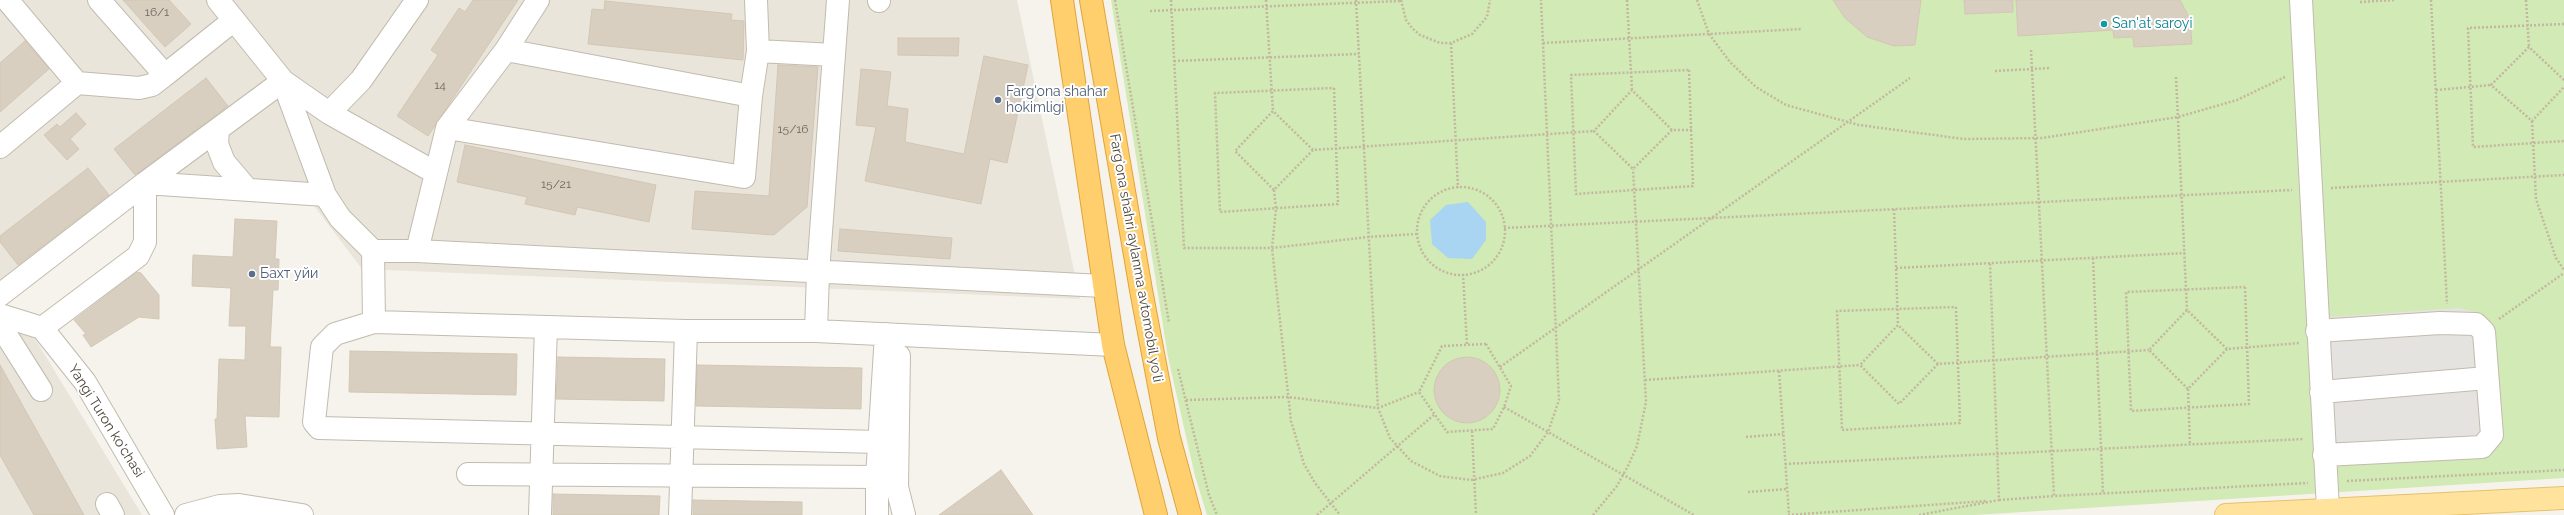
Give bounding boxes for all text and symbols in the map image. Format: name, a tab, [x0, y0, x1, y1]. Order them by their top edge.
house number: 16/1	[145, 5, 169, 19]
place label: San'at saroyi	[2112, 16, 2192, 32]
marker: San'at saroyi	[2099, 19, 2109, 29]
house number: 14	[434, 78, 446, 92]
place label: Farg'ona shahar hokimligi	[1006, 84, 1108, 116]
marker: Farg'ona shahar hokimligi	[993, 95, 1003, 105]
house number: 15/16	[777, 122, 809, 136]
street label: Fargʻona shahri aylanma avtomobil yoʻli	[1106, 133, 1166, 383]
house number: 15/21	[541, 177, 571, 191]
place label: Бахт уйи	[260, 266, 318, 282]
marker: Бахт уйи	[247, 269, 257, 279]
street label: Yangi Turon ko'chasi	[64, 361, 148, 481]

